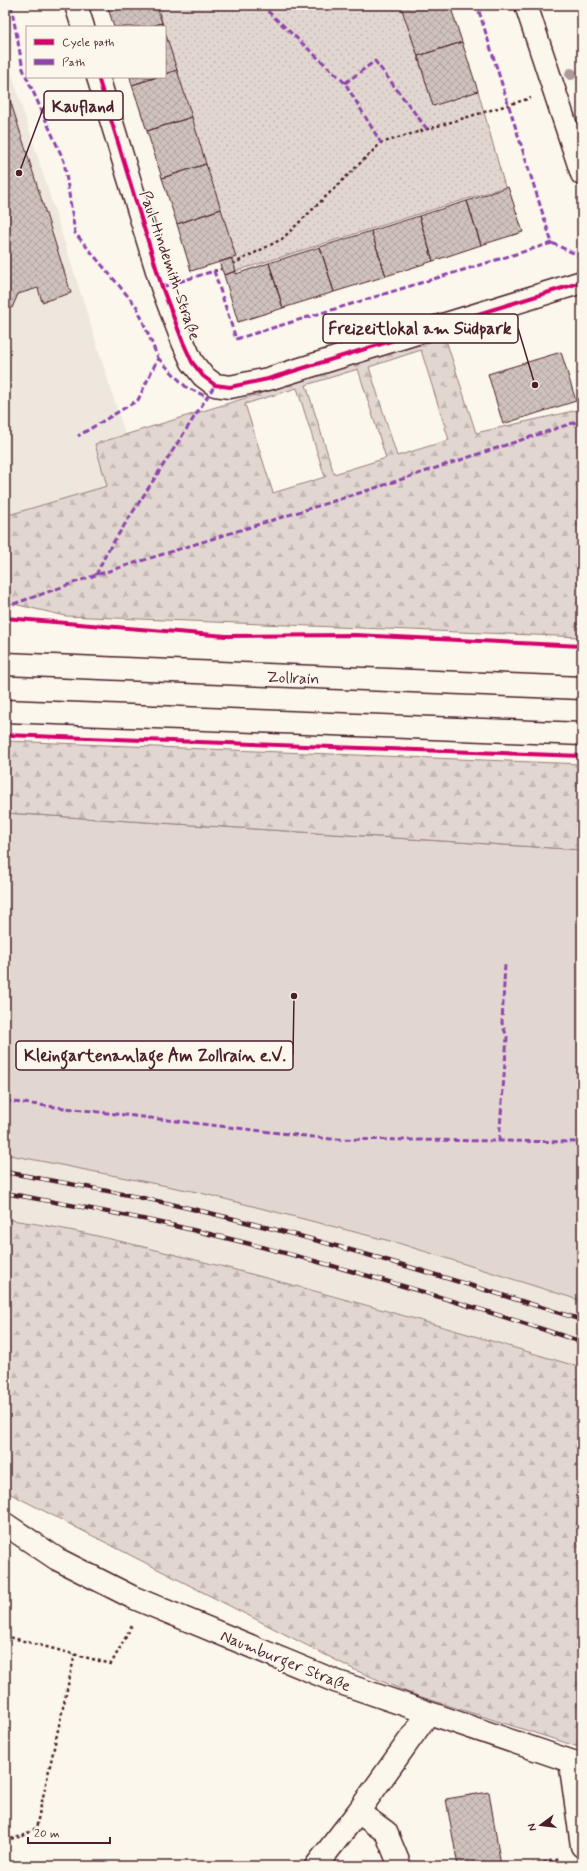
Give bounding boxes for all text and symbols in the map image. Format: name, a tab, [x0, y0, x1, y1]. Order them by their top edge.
legend	[26, 26, 166, 78]
text: Cycle path	[62, 35, 114, 51]
text: Path	[62, 55, 85, 71]
callout: Kaufland	[44, 91, 123, 120]
text: Kaufland	[52, 96, 115, 118]
street label: Paul-Hindemith-Straße	[134, 188, 205, 343]
callout: Freizeitlokal am Südpark	[323, 314, 518, 343]
text: Freizeitlokal am Südpark	[328, 318, 512, 340]
street label: Zollrain	[266, 667, 320, 690]
callout: Kleingartenanlage Am Zollrain e.V.	[16, 1041, 293, 1070]
text: Kleingartenanlage Am Zollrain e.V.	[24, 1045, 287, 1070]
street label: Naumburger Straße	[217, 1626, 354, 1698]
north arrow	[521, 1805, 561, 1845]
scale bar	[28, 1819, 110, 1845]
text: N	[525, 1822, 540, 1833]
text: 20 m	[34, 1826, 60, 1842]

